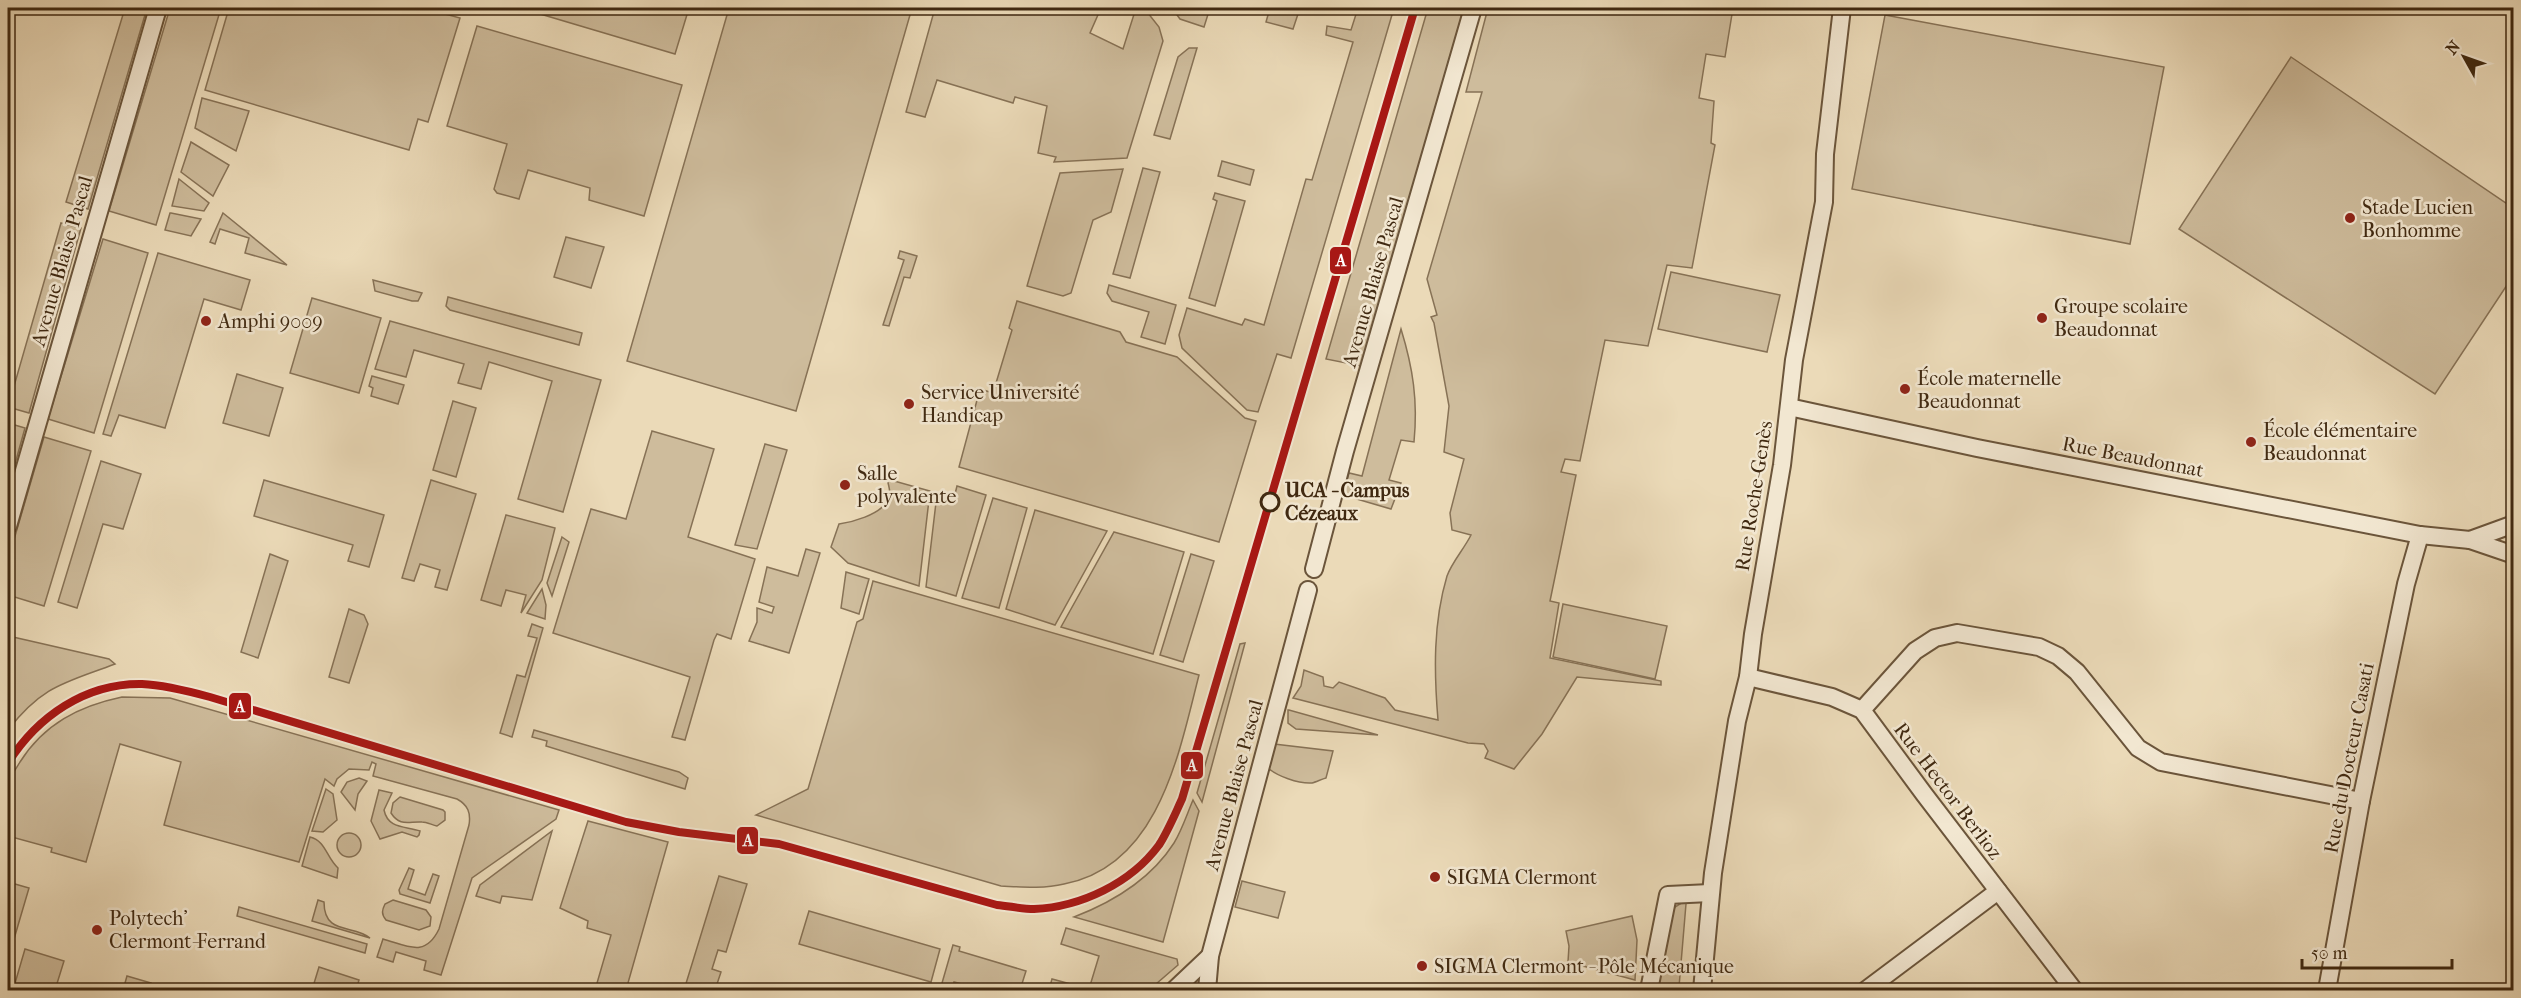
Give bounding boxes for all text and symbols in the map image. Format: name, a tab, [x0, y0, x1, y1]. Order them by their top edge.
north arrow	[2434, 27, 2494, 87]
text: N	[2442, 36, 2465, 58]
street label: Avenue Blaise Pascal	[26, 173, 97, 350]
street label: Avenue Blaise Pascal	[1337, 194, 1409, 370]
place label: Stade Lucien Bonhomme	[2362, 196, 2474, 242]
marker: Stade Lucien Bonhomme	[2343, 211, 2357, 225]
line badge: A	[1329, 246, 1352, 275]
place label: Groupe scolaire Beaudonnat	[2054, 295, 2188, 341]
place label: Amphi 9009	[217, 310, 323, 333]
marker: Groupe scolaire Beaudonnat	[2035, 311, 2049, 325]
marker: Amphi 9009	[199, 314, 213, 328]
place label: École maternelle Beaudonnat	[1917, 366, 2061, 413]
place label: Service Université Handicap	[921, 381, 1080, 427]
marker: École maternelle Beaudonnat	[1898, 382, 1912, 396]
marker: Service Université Handicap	[902, 397, 916, 411]
place label: École élémentaire Beaudonnat	[2263, 418, 2417, 465]
street label: Rue Roche-Genès	[1731, 419, 1777, 573]
street label: Rue Beaudonnat	[2060, 432, 2206, 482]
marker: École élémentaire Beaudonnat	[2244, 435, 2258, 449]
place label: Salle polyvalente	[856, 462, 957, 508]
marker: Salle polyvalente	[838, 478, 852, 492]
place label: UCA - Campus Cézeaux	[1284, 479, 1410, 525]
marker: UCA - Campus Cézeaux	[1260, 492, 1280, 512]
street label: Rue du Docteur Casati	[2319, 661, 2379, 855]
line badge: A	[228, 692, 252, 720]
street label: Avenue Blaise Pascal	[1200, 696, 1268, 874]
text: A	[234, 697, 246, 716]
street label: Rue Hector Berlioz	[1889, 718, 2007, 864]
line badge: A	[1180, 751, 1204, 780]
text: A	[1186, 756, 1198, 775]
line badge: A	[736, 826, 759, 855]
text: A	[742, 831, 754, 850]
place label: SIGMA Clermont	[1447, 866, 1597, 889]
marker: SIGMA Clermont	[1428, 870, 1442, 884]
place label: Polytech' Clermont-Ferrand	[109, 907, 267, 953]
marker: Polytech' Clermont-Ferrand	[90, 923, 104, 937]
scale bar	[2302, 932, 2452, 970]
text: 50 m	[2311, 943, 2348, 964]
place label: SIGMA Clermont - Pôle Mécanique	[1434, 955, 1734, 978]
marker: SIGMA Clermont - Pôle Mécanique	[1415, 959, 1429, 973]

